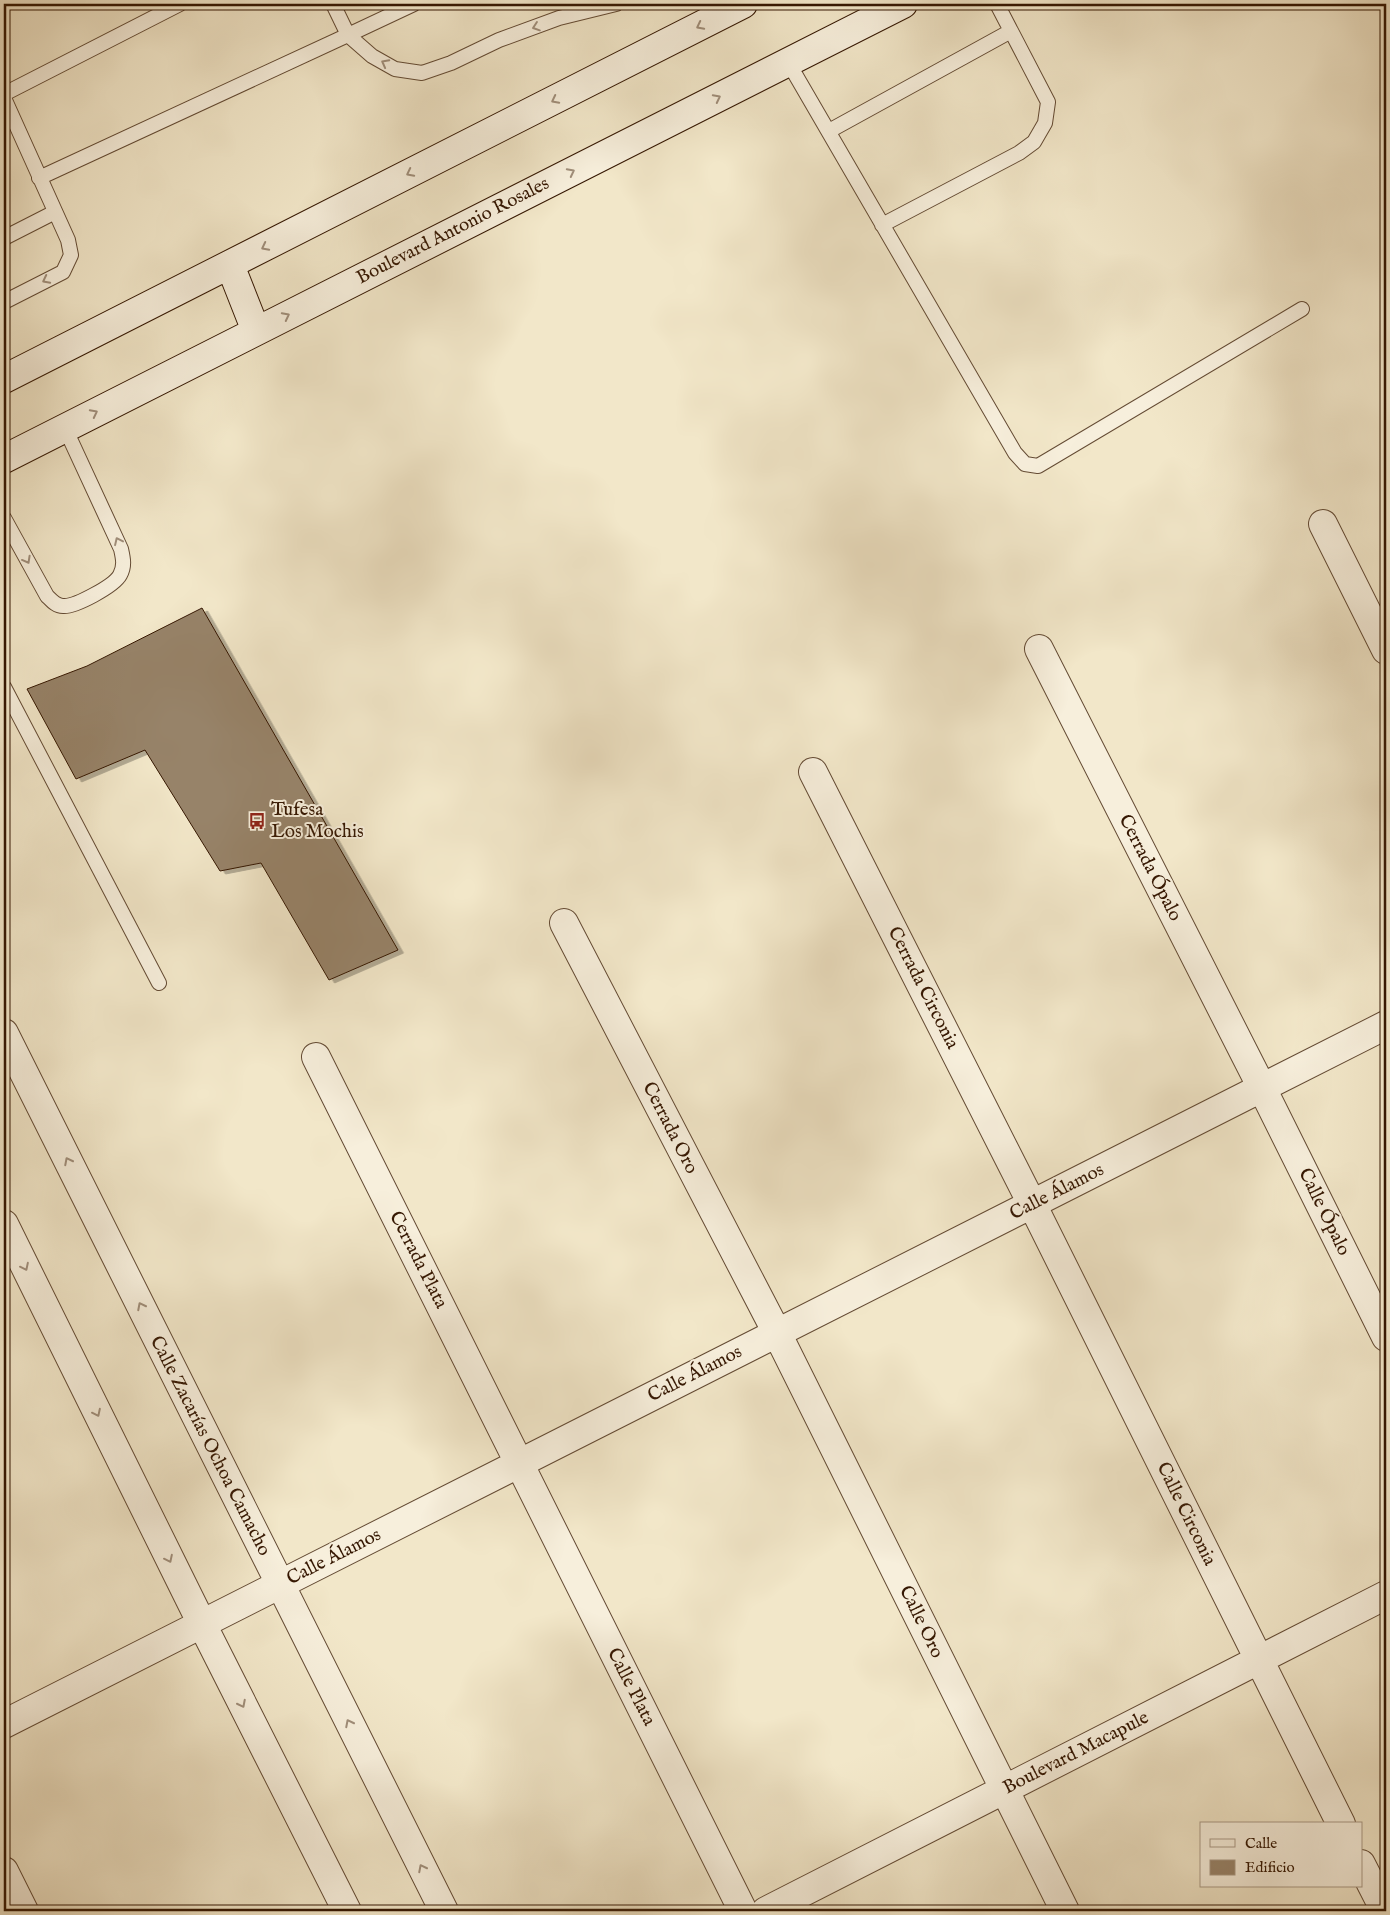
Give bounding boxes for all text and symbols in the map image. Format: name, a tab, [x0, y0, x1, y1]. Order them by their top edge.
one-way arrow	[696, 20, 705, 30]
one-way arrow	[532, 21, 541, 31]
one-way arrow	[381, 60, 390, 70]
one-way arrow	[551, 93, 560, 104]
one-way arrow	[711, 95, 720, 105]
one-way arrow	[406, 167, 415, 177]
one-way arrow	[566, 168, 575, 178]
street label: Boulevard Antonio Rosales	[353, 172, 553, 290]
one-way arrow	[261, 241, 270, 251]
one-way arrow	[43, 274, 52, 284]
one-way arrow	[281, 312, 290, 322]
one-way arrow	[89, 409, 98, 419]
one-way arrow	[113, 537, 124, 546]
one-way arrow	[21, 555, 31, 564]
place label: Tufesa Los Mochis	[271, 798, 364, 844]
street label: Cerrada Ópalo	[1113, 810, 1188, 925]
bus stop icon: Tufesa Los Mochis	[247, 811, 267, 831]
street label: Cerrada Circonia	[882, 923, 965, 1054]
street label: Cerrada Oro	[637, 1078, 703, 1178]
one-way arrow	[64, 1157, 74, 1166]
street label: Calle Álamos	[1005, 1157, 1108, 1226]
street label: Calle Ópalo	[1292, 1164, 1356, 1260]
street label: Cerrada Plata	[383, 1207, 453, 1313]
one-way arrow	[19, 1262, 29, 1271]
one-way arrow	[137, 1303, 147, 1312]
street label: Calle Zacarías Ochoa Camacho	[144, 1332, 276, 1560]
street label: Calle Álamos	[643, 1339, 746, 1408]
one-way arrow	[91, 1408, 101, 1417]
street label: Calle Circonia	[1151, 1458, 1222, 1570]
street label: Calle Álamos	[282, 1522, 385, 1591]
one-way arrow	[163, 1554, 173, 1563]
street label: Calle Oro	[893, 1582, 949, 1662]
street label: Calle Plata	[601, 1644, 661, 1731]
one-way arrow	[236, 1699, 246, 1708]
street label: Boulevard Macapule	[999, 1706, 1153, 1800]
one-way arrow	[345, 1719, 355, 1728]
legend	[1200, 1822, 1362, 1888]
text: Calle	[1245, 1834, 1277, 1853]
text: Edificio	[1245, 1858, 1295, 1877]
one-way arrow	[418, 1864, 428, 1873]

